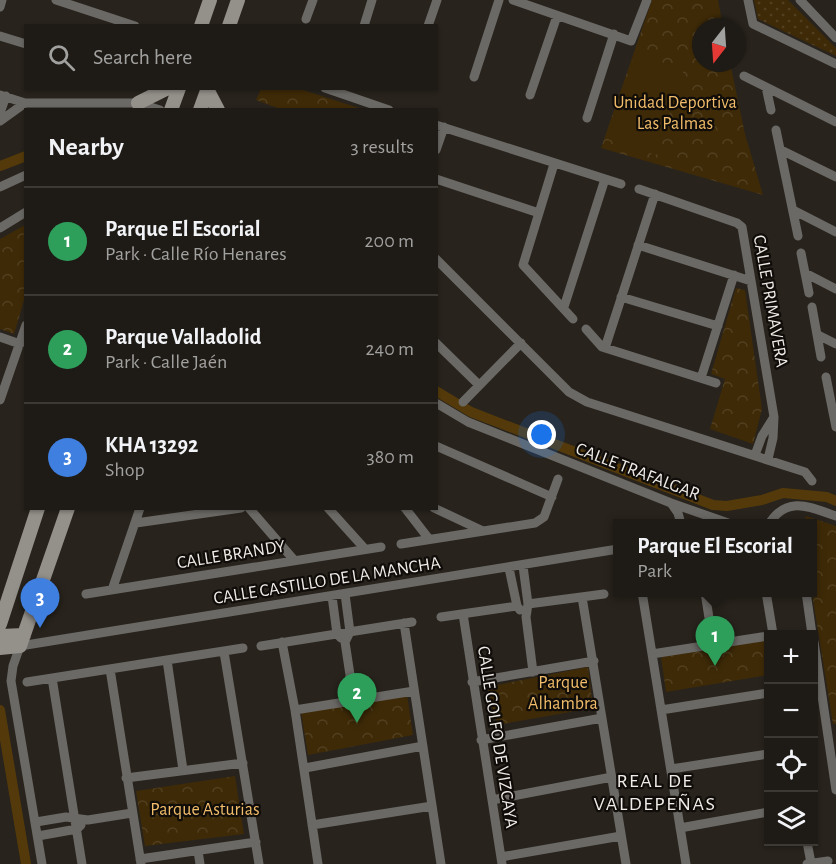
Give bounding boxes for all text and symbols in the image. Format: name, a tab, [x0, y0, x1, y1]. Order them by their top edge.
north arrow	[692, 18, 746, 72]
search box	[24, 24, 438, 90]
icon: search	[45, 41, 78, 74]
text: Search here	[93, 46, 192, 68]
park label: Unidad Deportiva Las Palmas	[613, 94, 737, 133]
text: Nearby	[48, 134, 124, 160]
text: 3 results	[350, 137, 414, 157]
text: Parque El Escorial	[105, 218, 261, 240]
text: 1	[64, 231, 71, 251]
text: 200 m	[364, 231, 414, 251]
street label: CALLE PRIMAVERA	[750, 234, 791, 369]
text: Park · Calle Río Henares	[105, 244, 287, 264]
text: Parque Valladolid	[105, 326, 261, 348]
text: 2	[63, 339, 72, 359]
text: 240 m	[365, 339, 414, 359]
text: Park · Calle Jaén	[105, 352, 227, 372]
your location	[527, 420, 556, 449]
text: KHA 13292	[105, 434, 198, 456]
street label: CALLE TRAFALGAR	[573, 440, 702, 504]
text: 3	[63, 447, 72, 467]
text: 380 m	[366, 447, 414, 467]
text: Shop	[105, 460, 145, 480]
popup	[613, 519, 817, 597]
text: Parque El Escorial	[637, 535, 793, 557]
street label: CALLE BRANDY	[176, 537, 287, 572]
street label: CALLE CASTILLO DE LA MANCHA	[212, 554, 443, 608]
text: Park	[637, 561, 672, 581]
pin: 3	[20, 578, 60, 628]
pin: 1	[696, 616, 734, 666]
map controls	[764, 630, 818, 846]
button: +	[764, 630, 818, 684]
street label: CALLE GOLFO DE VIZCAYA	[474, 645, 520, 830]
pin: 2	[338, 674, 376, 723]
park label: Parque Alhambra	[528, 674, 598, 713]
button: −	[764, 684, 818, 738]
button: locate	[764, 738, 818, 792]
district label: REAL DE VALDEPEÑAS	[594, 771, 716, 814]
button: layers	[764, 792, 818, 846]
park label: Parque Asturias	[150, 801, 260, 819]

